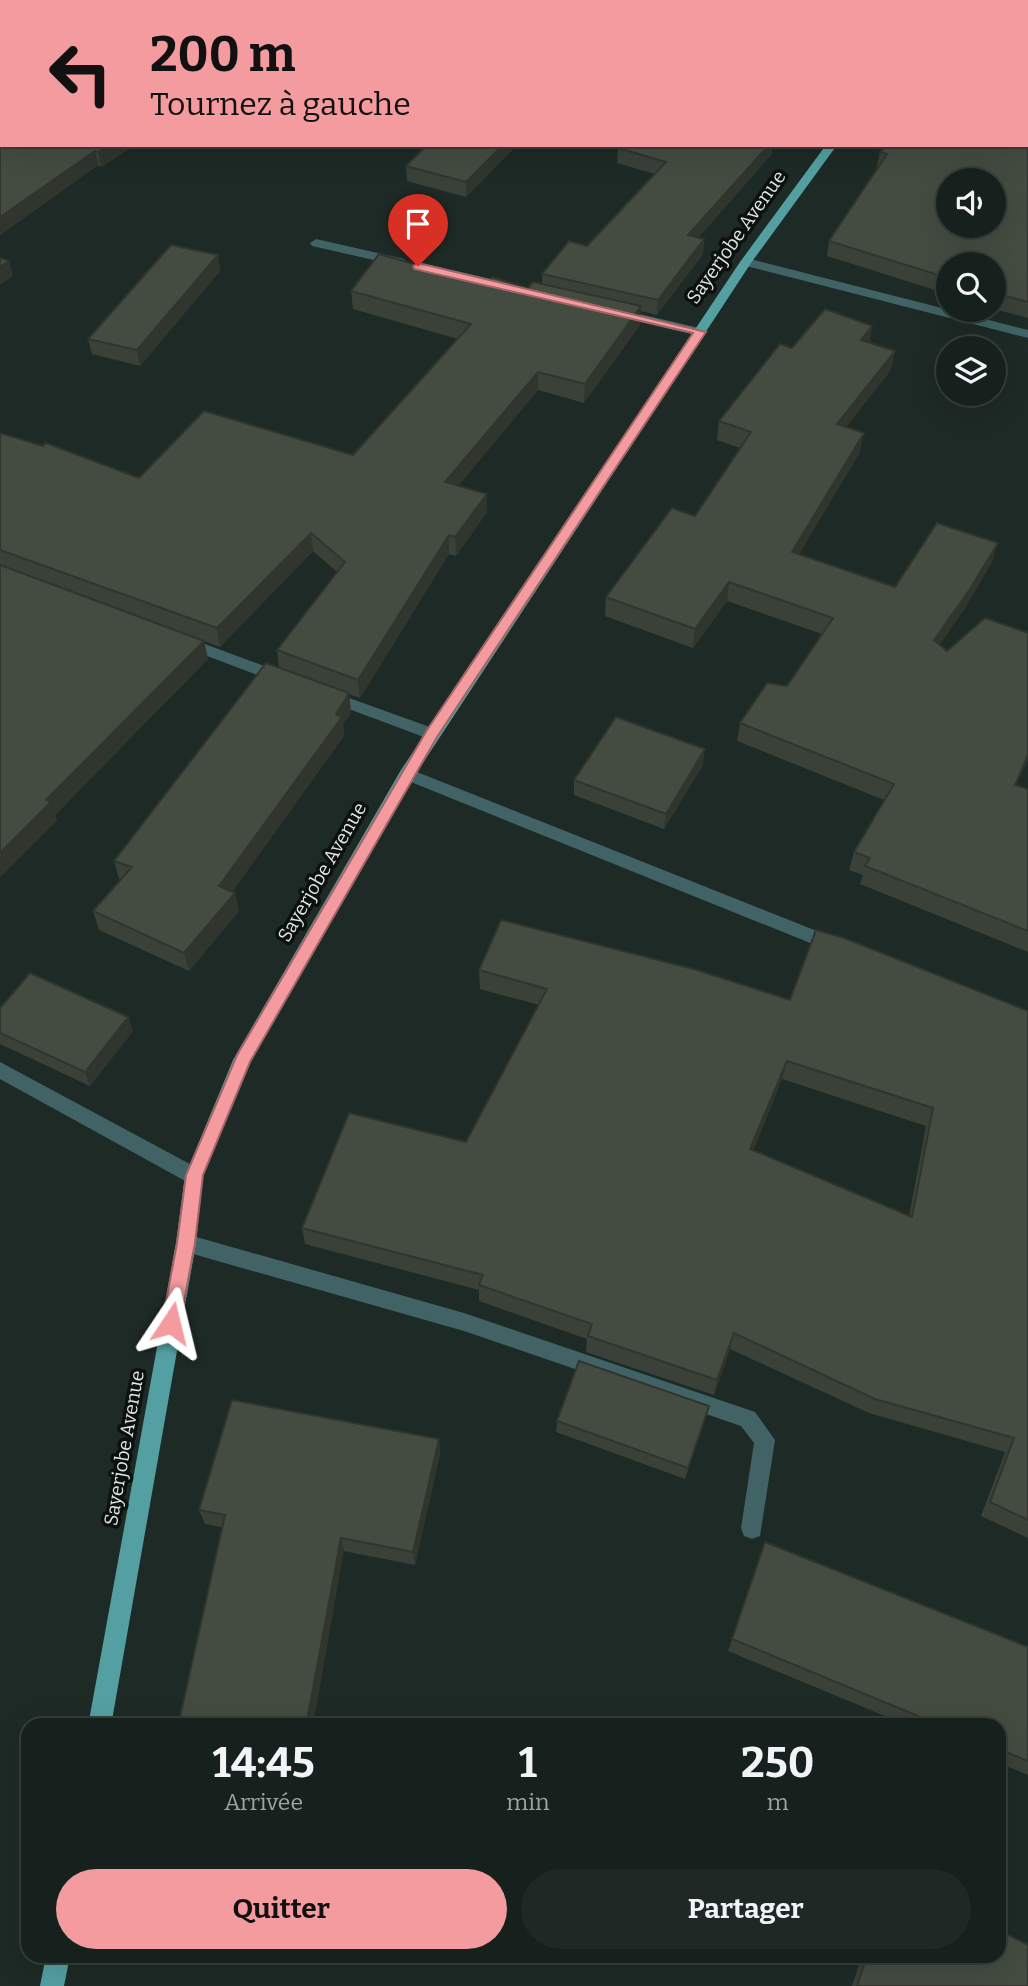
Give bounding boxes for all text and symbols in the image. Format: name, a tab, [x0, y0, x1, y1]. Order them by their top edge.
text: 200 m	[150, 25, 295, 84]
icon: left	[35, 28, 126, 119]
text: Tournez à gauche	[150, 85, 411, 123]
street label: Sayerjobe Avenue	[681, 166, 791, 308]
map controls	[936, 168, 1006, 406]
button: sound	[936, 168, 1006, 238]
pin	[388, 194, 448, 266]
icon: arrive	[399, 205, 437, 243]
button: search	[936, 252, 1006, 322]
button: layers	[936, 336, 1006, 406]
street label: Sayerjobe Avenue	[273, 798, 371, 946]
position arrow	[134, 1286, 208, 1360]
street label: Sayerjobe Avenue	[99, 1369, 149, 1527]
text: 14:45	[213, 1738, 315, 1788]
text: 1	[519, 1738, 537, 1788]
text: 250	[741, 1738, 814, 1788]
text: Arrivée	[224, 1788, 303, 1816]
text: min	[506, 1788, 550, 1816]
text: m	[767, 1788, 789, 1816]
button: Quitter	[56, 1869, 507, 1949]
button: Partager	[521, 1869, 971, 1949]

